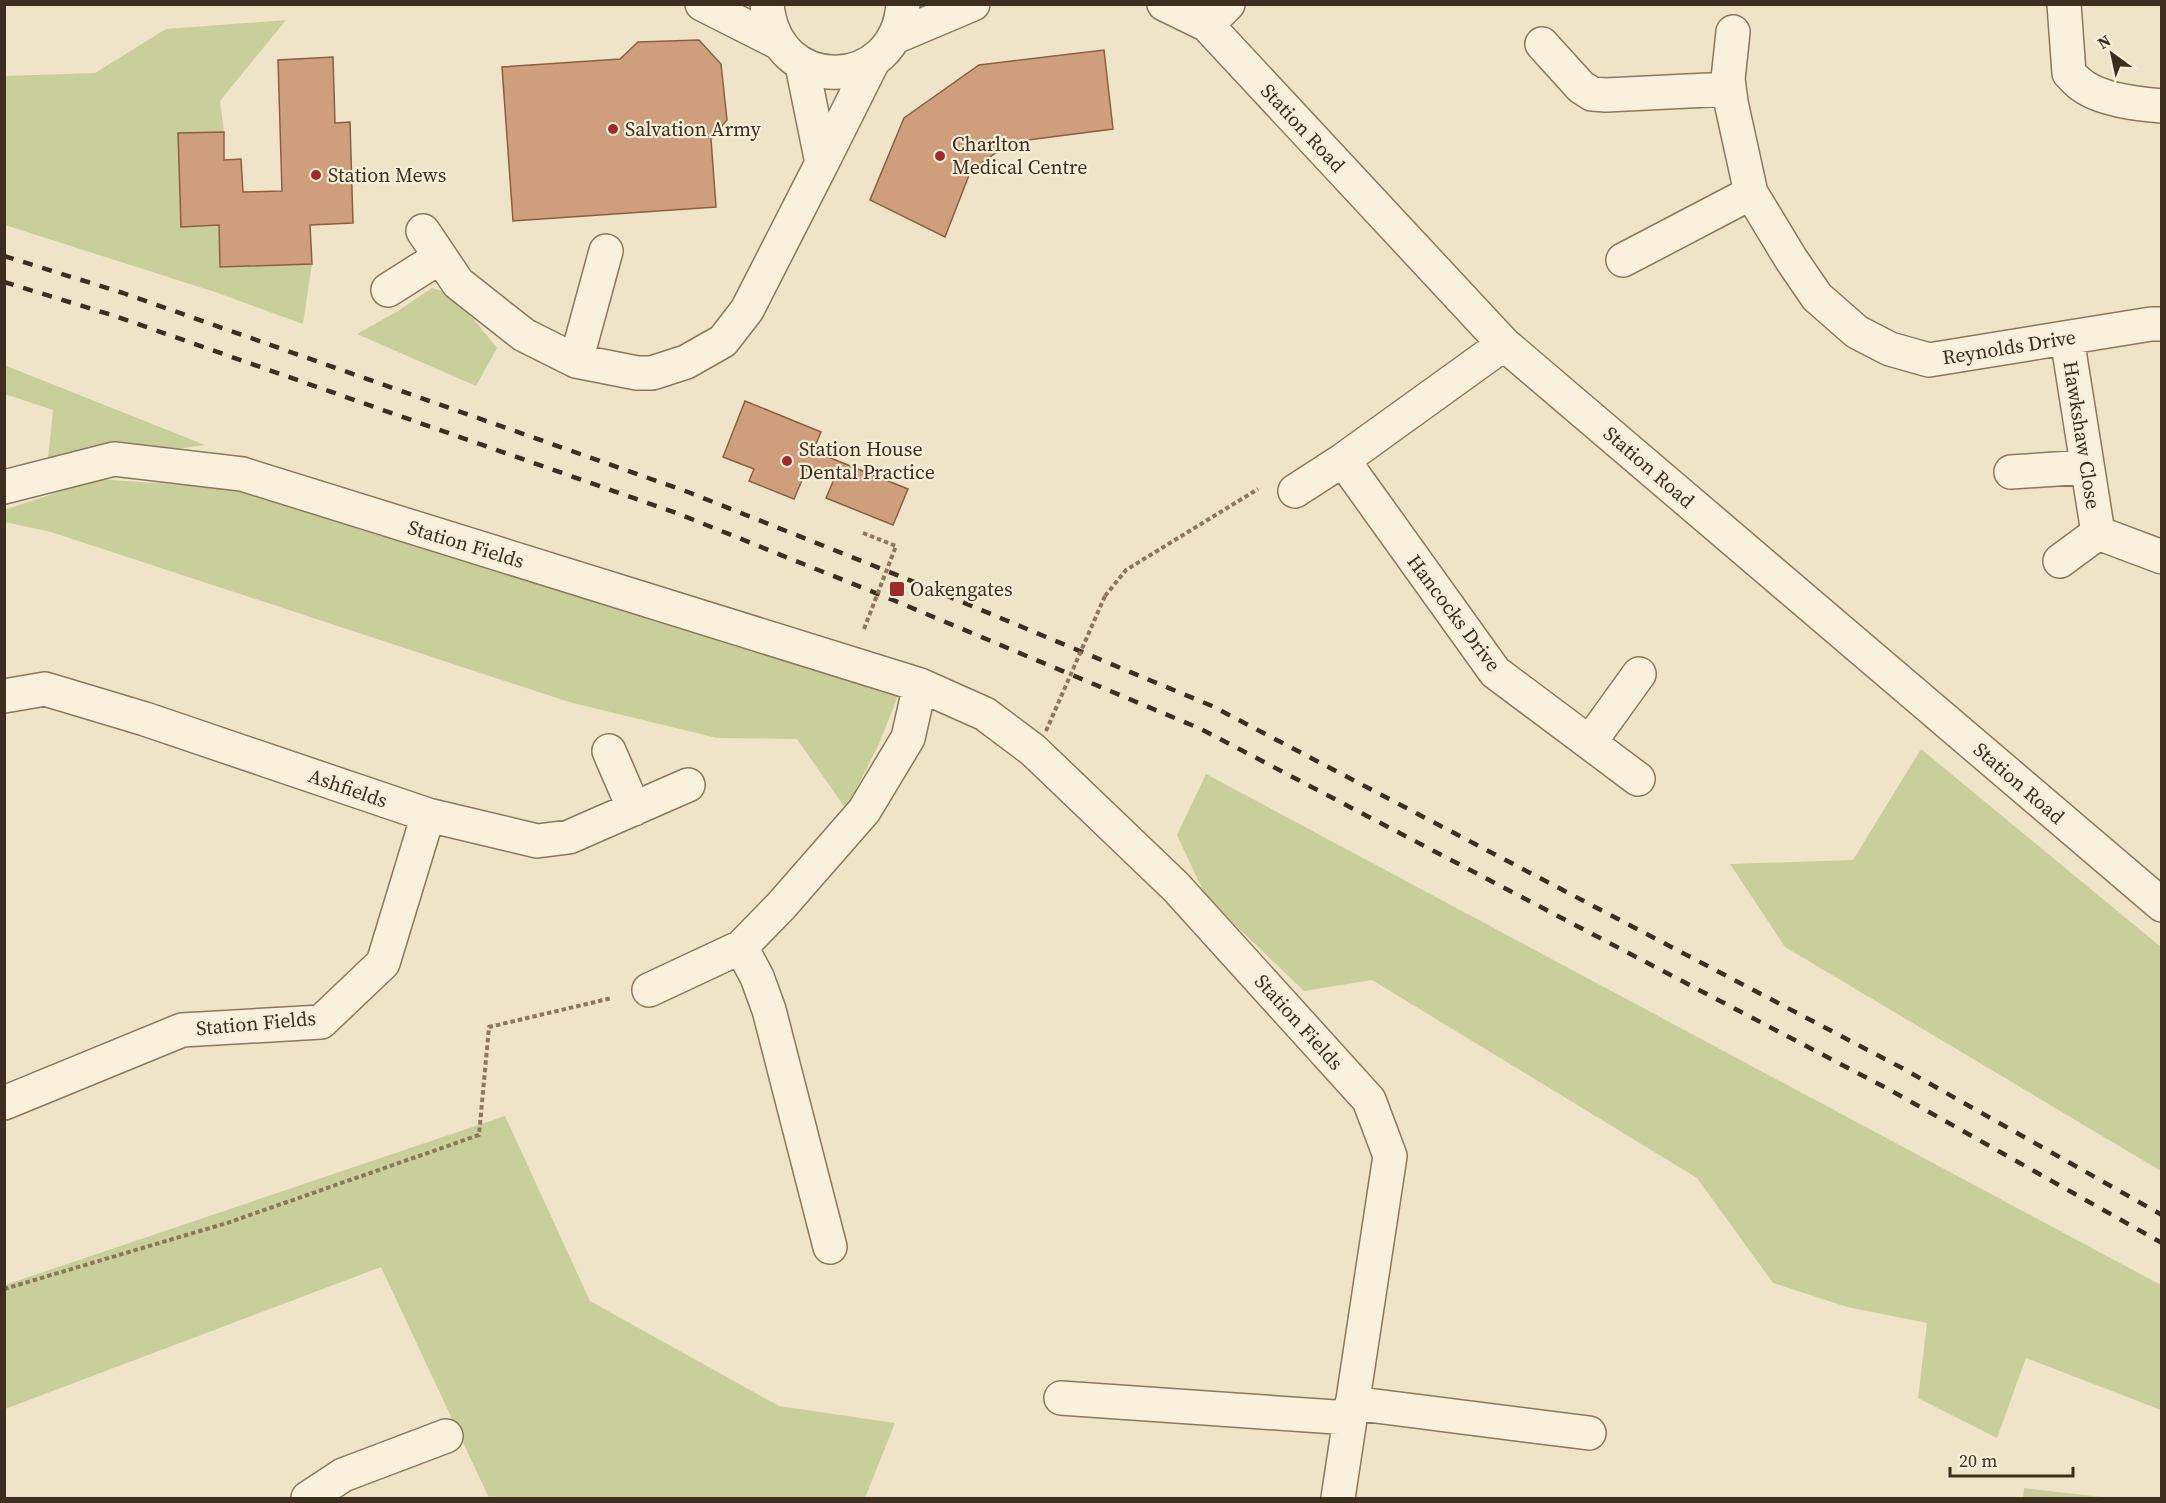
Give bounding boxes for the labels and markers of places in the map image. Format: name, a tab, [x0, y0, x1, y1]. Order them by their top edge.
place label: Salvation Army	[625, 115, 762, 143]
marker: Salvation Army	[606, 122, 620, 136]
place label: Charlton Medical Centre	[952, 130, 1088, 181]
marker: Charlton Medical Centre	[933, 149, 947, 163]
place label: Station Mews	[328, 161, 446, 189]
marker: Station Mews	[309, 168, 323, 182]
place label: Station House Dental Practice	[799, 435, 935, 486]
marker: Station House Dental Practice	[780, 454, 794, 468]
place label: Oakengates	[910, 575, 1013, 603]
marker: Oakengates	[888, 580, 906, 598]

